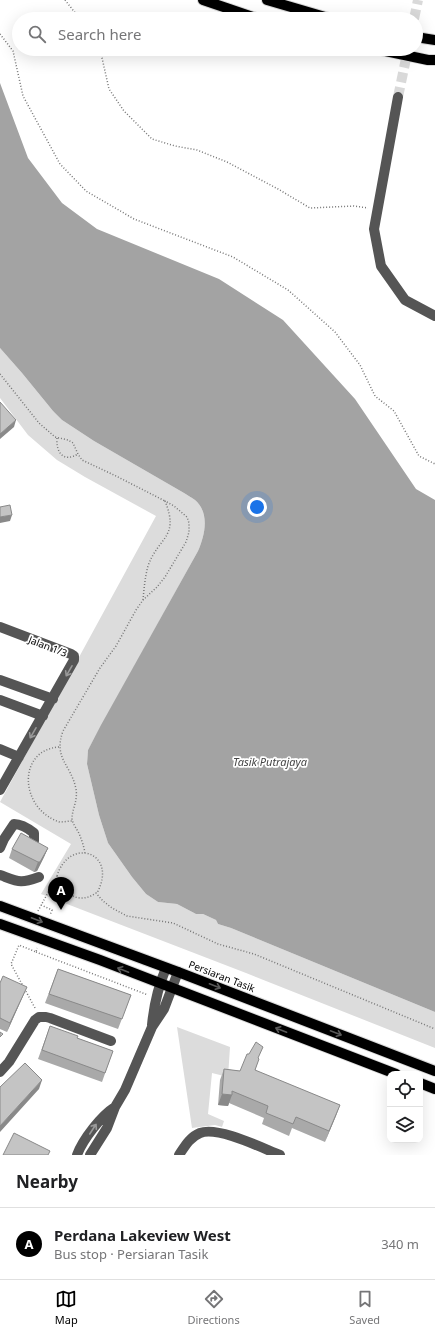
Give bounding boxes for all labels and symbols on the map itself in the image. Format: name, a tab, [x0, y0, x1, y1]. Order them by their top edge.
your location	[247, 497, 267, 517]
street label: Jalan 1/3	[26, 632, 70, 660]
one-way arrow	[64, 665, 72, 677]
one-way arrow	[29, 726, 37, 738]
water label: Tasik Putrajaya	[233, 754, 308, 769]
pin: A	[48, 877, 74, 910]
one-way arrow	[30, 916, 42, 924]
street label: Persiaran Tasik	[187, 957, 258, 995]
one-way arrow	[118, 965, 130, 973]
one-way arrow	[208, 983, 220, 991]
one-way arrow	[276, 1026, 288, 1034]
one-way arrow	[330, 1029, 342, 1037]
one-way arrow	[89, 1124, 97, 1135]

